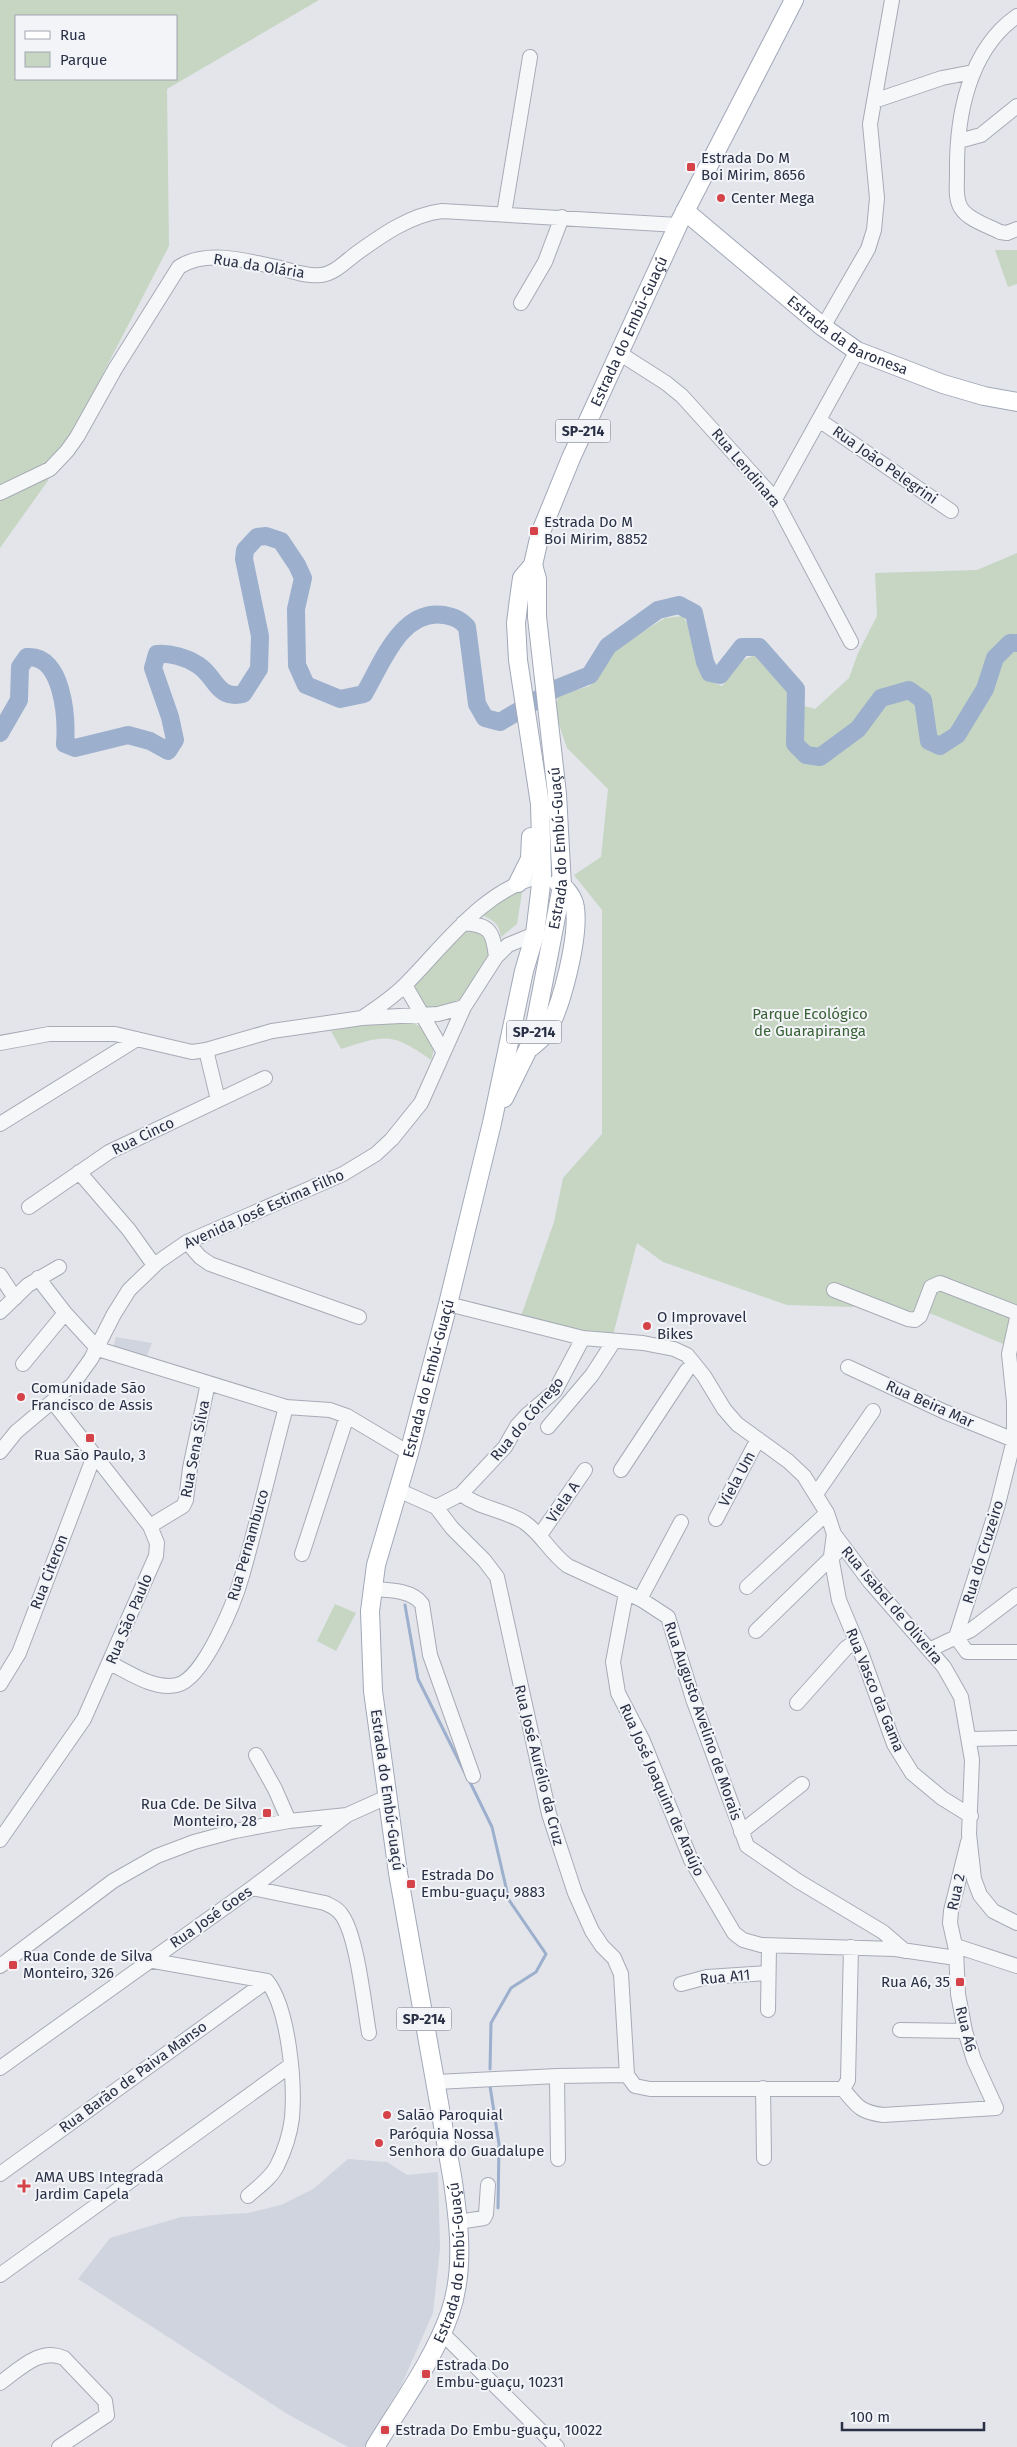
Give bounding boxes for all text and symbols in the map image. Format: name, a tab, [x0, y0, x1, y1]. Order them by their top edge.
legend	[15, 15, 178, 80]
text: Rua	[60, 26, 86, 44]
text: Parque	[60, 51, 107, 69]
place label: Estrada Do M Boi Mirim, 8656	[701, 149, 805, 184]
marker: Estrada Do M Boi Mirim, 8656	[685, 161, 697, 173]
place label: Center Mega	[731, 189, 815, 207]
marker: Center Mega	[715, 192, 727, 204]
street label: Rua da Olária	[212, 250, 306, 282]
street label: Estrada do Embú-Guaçú	[587, 253, 671, 409]
street label: Estrada da Baronesa	[783, 292, 911, 379]
road number: SP-214	[556, 420, 610, 442]
street label: Rua João Pelegrini	[829, 422, 941, 508]
street label: Rua Lendinara	[708, 425, 784, 511]
place label: Estrada Do M Boi Mirim, 8852	[544, 513, 648, 548]
marker: Estrada Do M Boi Mirim, 8852	[528, 525, 540, 537]
street label: Estrada do Embú-Guaçú	[545, 766, 571, 931]
park label: Parque Ecológico de Guarapiranga	[752, 1005, 868, 1040]
road number: SP-214	[506, 1020, 562, 1044]
street label: Rua Cinco	[109, 1113, 177, 1159]
street label: Avenida José Estima Filho	[181, 1166, 347, 1252]
street label: Estrada do Embú-Guaçú	[399, 1297, 458, 1460]
place label: O Improvavel Bikes	[657, 1308, 747, 1343]
marker: O Improvavel Bikes	[641, 1320, 653, 1332]
street label: Rua do Córrego	[487, 1373, 567, 1465]
street label: Rua Beira Mar	[883, 1377, 977, 1432]
place label: Comunidade São Francisco de Assis	[31, 1379, 153, 1414]
marker: Comunidade São Francisco de Assis	[15, 1391, 27, 1403]
street label: Rua Sena Silva	[177, 1399, 213, 1499]
marker: Rua São Paulo, 3	[84, 1432, 96, 1444]
place label: Rua São Paulo, 3	[34, 1446, 146, 1464]
street label: Viela Um	[715, 1448, 759, 1510]
street label: Viela A	[543, 1478, 583, 1526]
street label: Rua Pernambuco	[223, 1487, 273, 1603]
street label: Rua do Cruzeiro	[959, 1498, 1007, 1606]
street label: Rua Citeron	[26, 1532, 72, 1612]
street label: Rua Isabel de Oliveira	[837, 1542, 947, 1668]
street label: Rua São Paulo	[102, 1571, 156, 1667]
street label: Rua Augusto Avelino de Morais	[660, 1619, 746, 1823]
street label: Rua Vasco da Gama	[842, 1625, 908, 1755]
street label: Rua José Aurélio da Cruz	[510, 1683, 568, 1848]
street label: Rua José Joaquim de Araújo	[616, 1701, 708, 1879]
street label: Estrada do Embú-Guaçú	[367, 1708, 407, 1872]
place label: Rua Cde. De Silva Monteiro, 28	[141, 1795, 257, 1830]
marker: Rua Cde. De Silva Monteiro, 28	[261, 1807, 273, 1819]
place label: Estrada Do Embu-guaçu, 9883	[421, 1866, 545, 1901]
street label: Rua 2	[943, 1872, 969, 1912]
marker: Estrada Do Embu-guaçu, 9883	[405, 1878, 417, 1890]
street label: Rua José Goes	[167, 1882, 255, 1952]
place label: Rua Conde de Silva Monteiro, 326	[23, 1947, 153, 1982]
marker: Rua Conde de Silva Monteiro, 326	[7, 1959, 19, 1971]
street label: Rua A11	[699, 1965, 751, 1989]
place label: Rua A6, 35	[881, 1973, 950, 1991]
marker: Rua A6, 35	[954, 1976, 966, 1988]
street label: Rua A6	[952, 2004, 980, 2054]
road number: SP-214	[396, 2008, 452, 2030]
street label: Rua Barão de Paiva Manso	[56, 2017, 210, 2137]
place label: Salão Paroquial	[397, 2106, 503, 2124]
marker: Salão Paroquial	[381, 2109, 393, 2121]
place label: Paróquia Nossa Senhora do Guadalupe	[389, 2125, 544, 2160]
marker: Paróquia Nossa Senhora do Guadalupe	[373, 2137, 385, 2149]
place label: AMA UBS Integrada Jardim Capela	[35, 2168, 164, 2203]
marker: AMA UBS Integrada Jardim Capela	[17, 2179, 31, 2193]
street label: Estrada do Embú-Guaçú	[430, 2181, 468, 2346]
place label: Estrada Do Embu-guaçu, 10231	[436, 2356, 564, 2391]
marker: Estrada Do Embu-guaçu, 10231	[420, 2368, 432, 2380]
scale bar	[842, 2400, 984, 2432]
text: 100 m	[850, 2408, 890, 2426]
place label: Estrada Do Embu-guaçu, 10022	[395, 2421, 602, 2439]
marker: Estrada Do Embu-guaçu, 10022	[379, 2424, 391, 2436]

